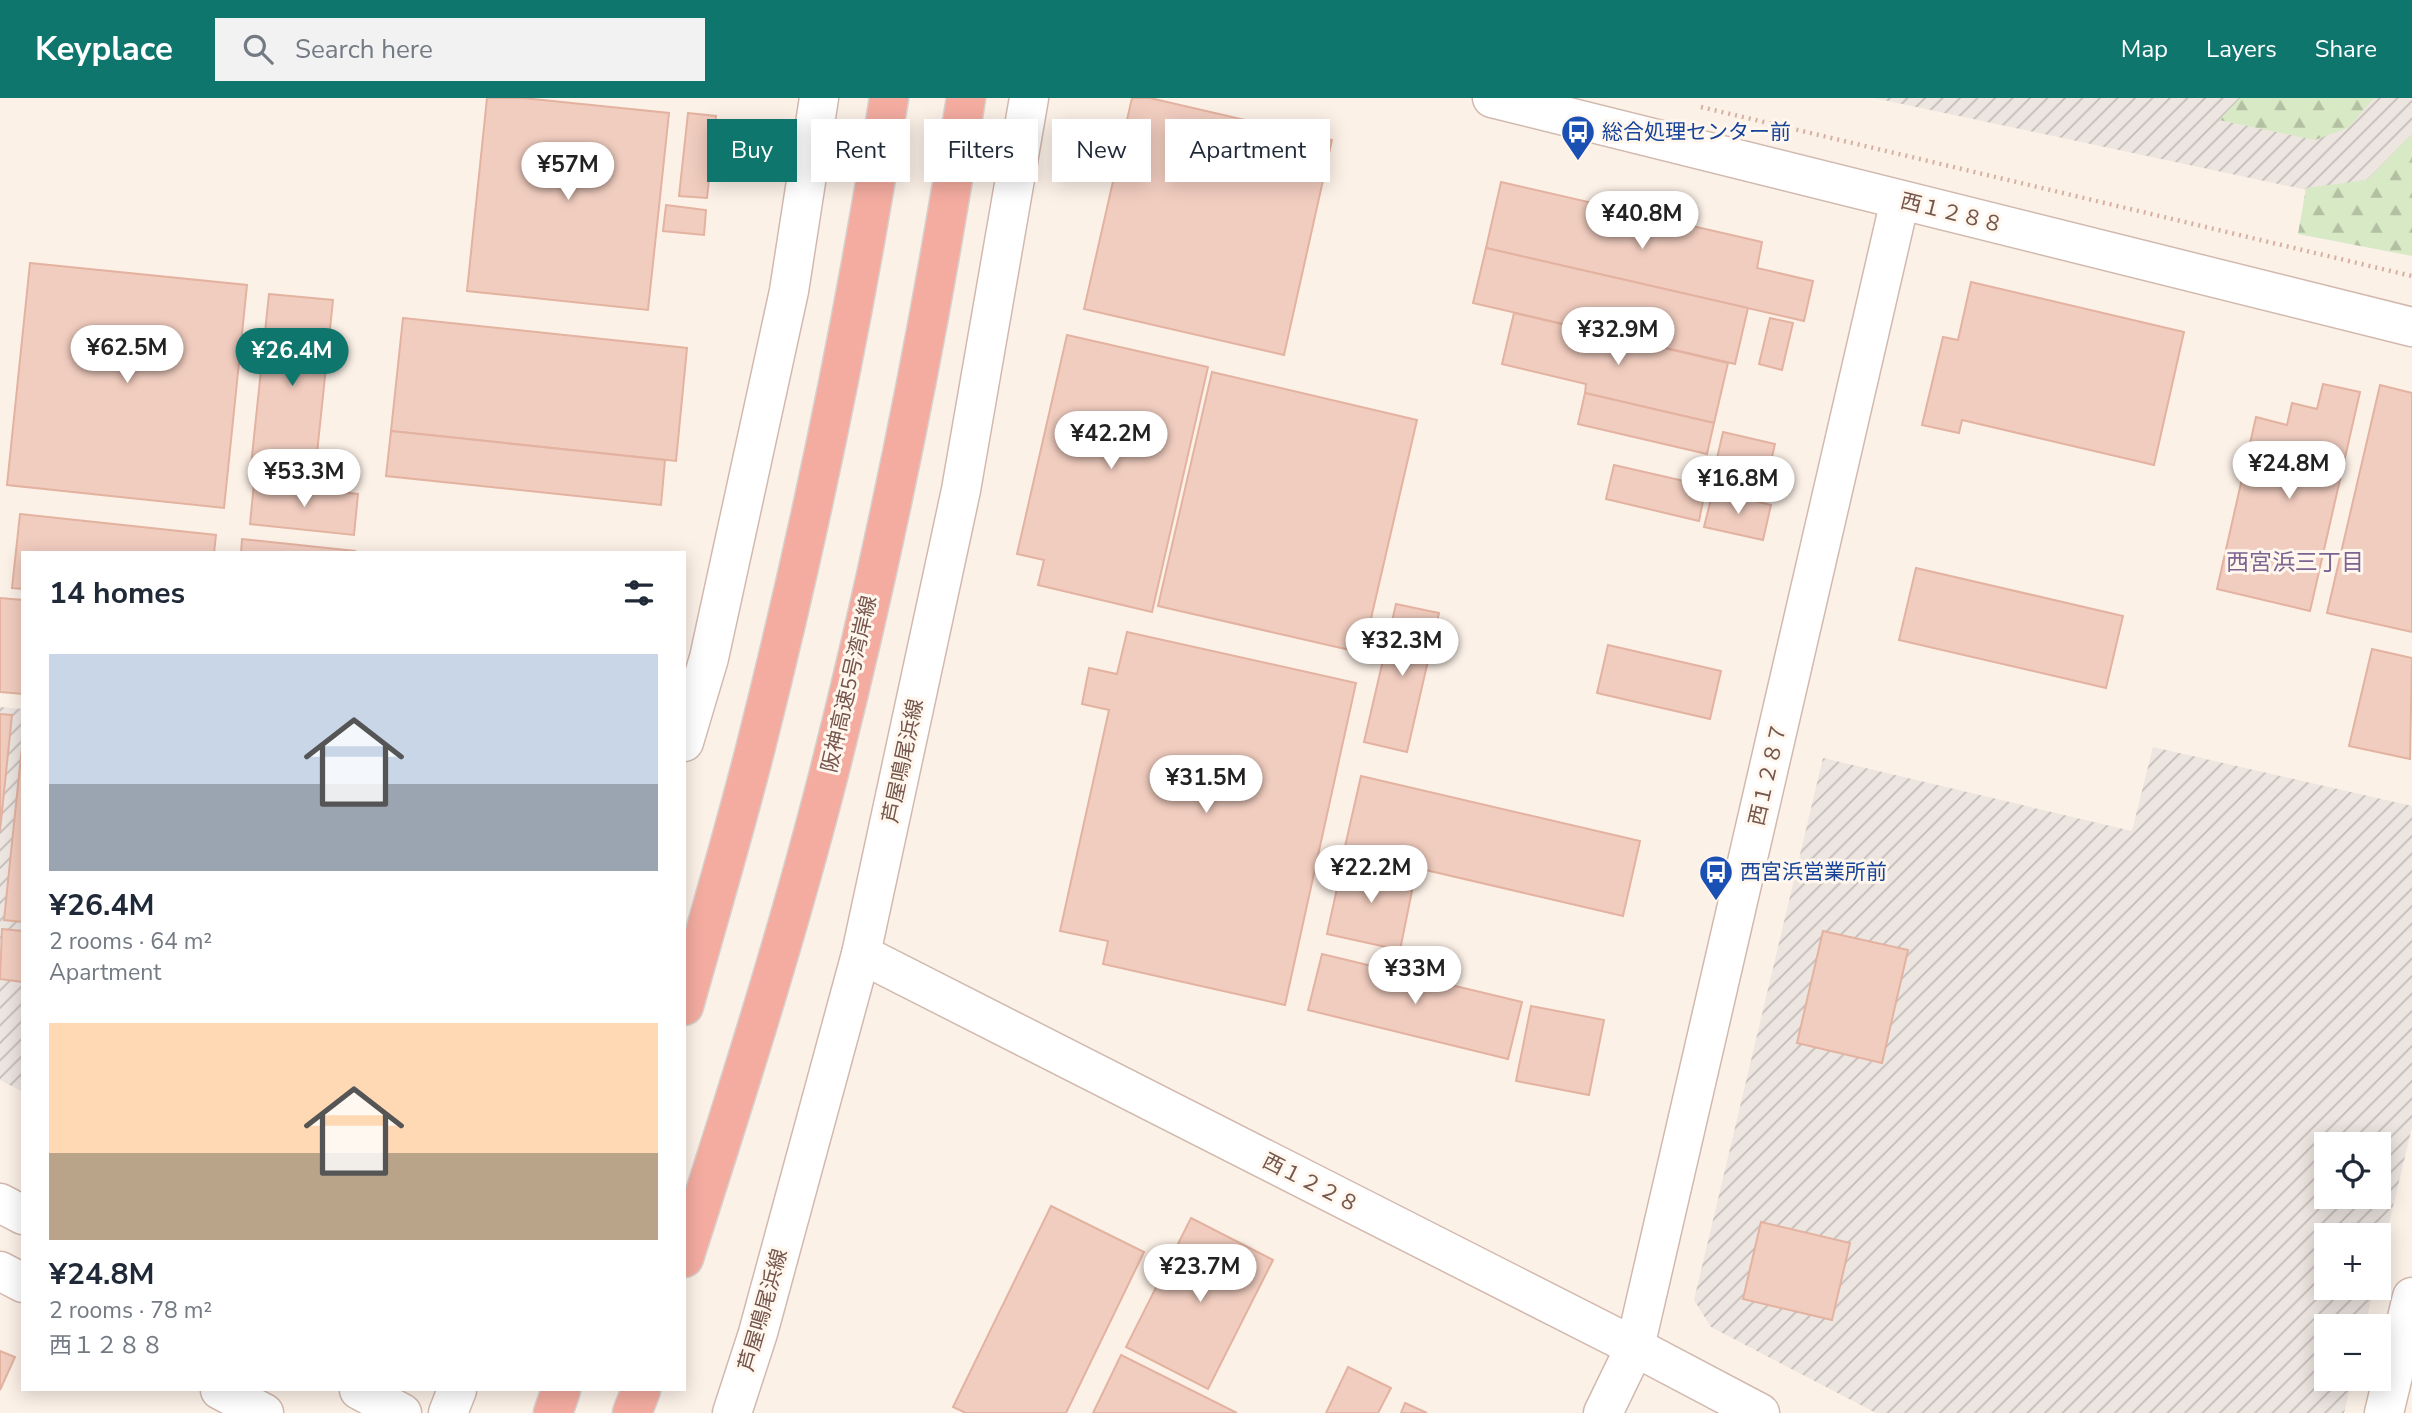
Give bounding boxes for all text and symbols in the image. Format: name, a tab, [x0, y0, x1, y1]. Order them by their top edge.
search box	[215, 18, 705, 81]
text: Keyplace	[35, 27, 173, 72]
icon: search	[239, 30, 277, 68]
text: Search here	[295, 32, 433, 67]
text: Map	[2121, 33, 2168, 65]
text: Layers	[2206, 33, 2277, 65]
text: Share	[2315, 33, 2377, 65]
bus stop icon: 総合処理センター前	[1559, 113, 1597, 162]
place label: 総合処理センター前	[1602, 118, 1791, 146]
chip: Buy	[707, 119, 797, 182]
chip: Rent	[811, 119, 910, 182]
chip: Filters	[924, 119, 1038, 182]
chip: New	[1052, 119, 1151, 182]
chip: Apartment	[1165, 119, 1330, 182]
pin: ¥57M	[527, 142, 609, 202]
text: ¥57M	[537, 149, 599, 180]
street label: 西１２８８	[1898, 187, 2006, 239]
pin: ¥40.8M	[1585, 192, 1699, 251]
text: ¥40.8M	[1602, 198, 1682, 229]
pin: ¥32.9M	[1561, 308, 1675, 367]
text: ¥32.9M	[1578, 314, 1658, 345]
pin: ¥62.5M	[70, 326, 184, 385]
pin: ¥26.4M	[235, 328, 349, 388]
text: ¥62.5M	[87, 332, 167, 363]
text: ¥26.4M	[252, 335, 332, 366]
pin: ¥42.2M	[1054, 412, 1168, 471]
text: ¥42.2M	[1071, 418, 1151, 449]
pin: ¥24.8M	[2232, 442, 2346, 501]
text: ¥24.8M	[2249, 448, 2329, 479]
pin: ¥53.3M	[247, 450, 361, 509]
text: ¥53.3M	[264, 456, 344, 487]
pin: ¥16.8M	[1681, 456, 1795, 516]
text: ¥16.8M	[1698, 463, 1778, 494]
district label: 西宮浜三丁目	[2226, 547, 2364, 578]
text: 14 homes	[49, 573, 185, 614]
icon: filters	[620, 574, 658, 612]
street label: 阪神高速5号湾岸線	[815, 593, 883, 775]
pin: ¥32.3M	[1345, 618, 1459, 678]
text: ¥32.3M	[1362, 625, 1442, 656]
street label: 芦屋鳴尾浜線	[876, 696, 930, 826]
icon: home	[291, 699, 417, 825]
street label: 西１２８７	[1743, 720, 1793, 828]
pin: ¥31.5M	[1149, 756, 1263, 815]
text: ¥31.5M	[1166, 762, 1246, 793]
pin: ¥22.2M	[1314, 846, 1428, 905]
text: ¥22.2M	[1331, 852, 1411, 883]
bus stop icon: 西宮浜営業所前	[1697, 853, 1735, 902]
place label: 西宮浜営業所前	[1740, 858, 1887, 886]
text: ¥26.4M	[49, 885, 154, 926]
text: 2 rooms · 64 m²	[49, 926, 212, 957]
pin: ¥33M	[1374, 946, 1456, 1006]
text: ¥33M	[1384, 953, 1446, 984]
text: Apartment	[49, 957, 161, 988]
icon: home	[291, 1068, 417, 1194]
map controls	[2314, 1132, 2391, 1391]
button: locate	[2314, 1132, 2391, 1209]
street label: 西１２２８	[1258, 1147, 1364, 1219]
button: +	[2314, 1223, 2391, 1300]
pin: ¥23.7M	[1143, 1244, 1257, 1304]
street label: 芦屋鳴尾浜線	[732, 1246, 794, 1374]
text: ¥23.7M	[1160, 1251, 1240, 1282]
text: ¥24.8M	[49, 1254, 154, 1295]
text: 2 rooms · 78 m²	[49, 1295, 212, 1326]
button: −	[2314, 1314, 2391, 1391]
text: 西１２８８	[49, 1330, 164, 1361]

